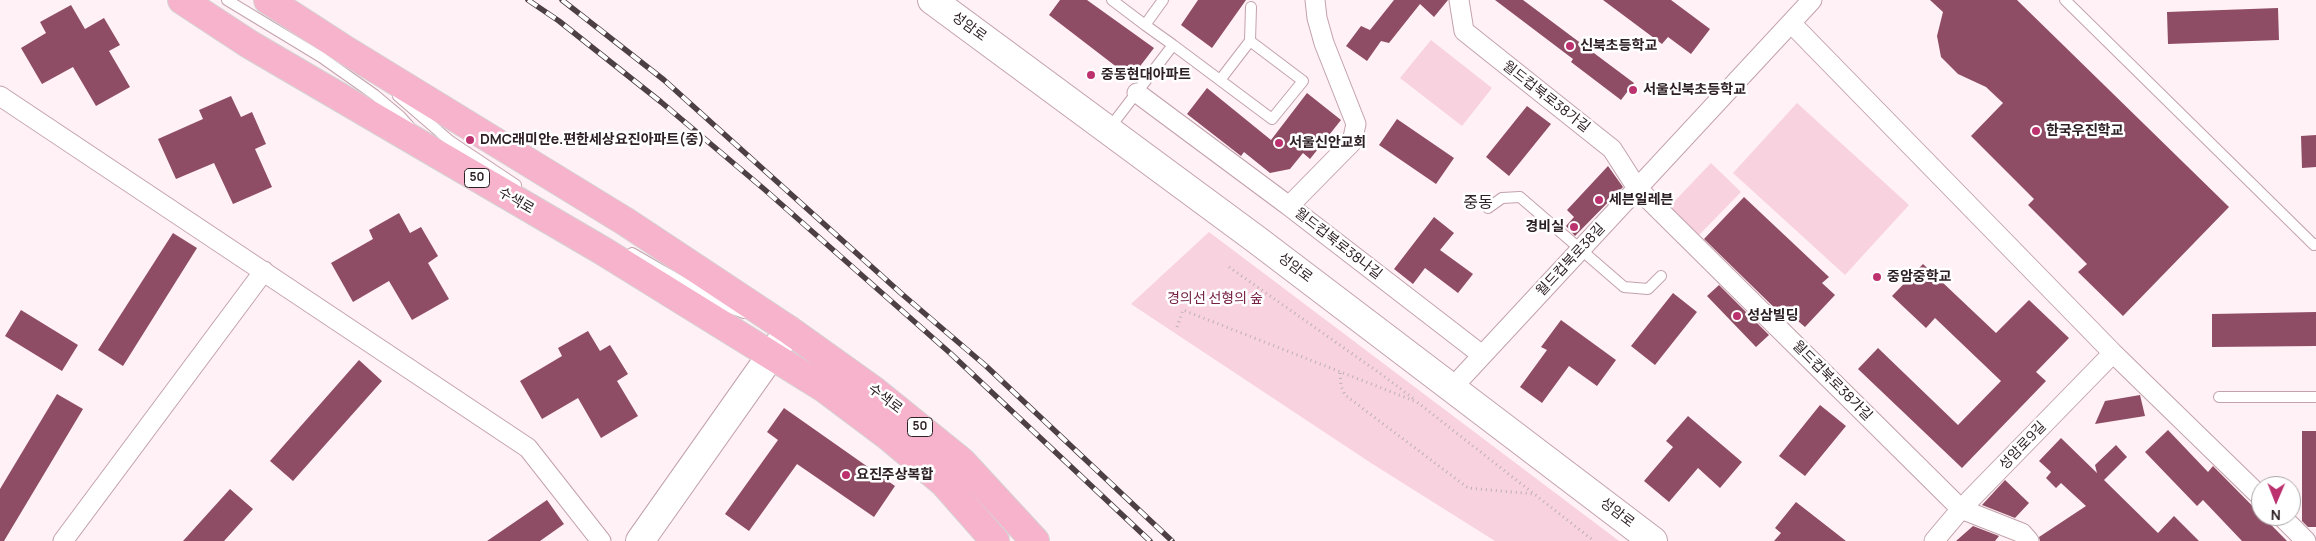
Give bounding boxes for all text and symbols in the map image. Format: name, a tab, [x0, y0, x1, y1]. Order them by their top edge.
street label: 성암로	[948, 9, 990, 45]
place label: 신북초등학교	[1580, 38, 1657, 54]
marker: 신북초등학교	[1564, 40, 1576, 52]
street label: 월드컵북로38가길	[1499, 58, 1593, 136]
place label: 중동현대아파트	[1101, 67, 1191, 83]
marker: 중동현대아파트	[1085, 69, 1097, 81]
place label: 서울신북초등학교	[1643, 82, 1746, 98]
marker: 서울신북초등학교	[1627, 84, 1639, 96]
place label: 한국우진학교	[2046, 123, 2123, 139]
marker: 한국우진학교	[2030, 125, 2042, 137]
place label: DMC래미안e.편한세상요진아파트(중)	[480, 132, 705, 148]
marker: DMC래미안e.편한세상요진아파트(중)	[464, 134, 476, 146]
place label: 서울신안교회	[1289, 135, 1366, 151]
marker: 서울신안교회	[1273, 137, 1285, 149]
road number: 50	[464, 168, 490, 188]
street label: 수색로	[495, 184, 537, 218]
place label: 세븐일레븐	[1609, 192, 1673, 208]
district label: 중동	[1463, 194, 1493, 214]
marker: 세븐일레븐	[1593, 194, 1605, 206]
street label: 월드컵북로38나길	[1291, 205, 1385, 283]
place label: 경비실	[1525, 219, 1564, 235]
street label: 월드컵북로38길	[1533, 220, 1609, 300]
marker: 경비실	[1568, 221, 1580, 233]
street label: 성암로	[1275, 250, 1315, 286]
place label: 중암중학교	[1887, 269, 1951, 285]
marker: 중암중학교	[1871, 271, 1883, 283]
park label: 경의선 선형의 숲	[1167, 291, 1263, 307]
place label: 성삼빌딩	[1747, 308, 1799, 324]
marker: 성삼빌딩	[1731, 310, 1743, 322]
street label: 월드컵북로38가길	[1789, 338, 1875, 424]
street label: 수색로	[865, 381, 905, 417]
road number: 50	[908, 418, 932, 437]
street label: 성암로9길	[1996, 419, 2050, 473]
place label: 요진주상복합	[856, 467, 933, 483]
marker: 요진주상복합	[840, 469, 852, 481]
north arrow	[2251, 476, 2301, 526]
street label: 성암로	[1597, 495, 1637, 531]
text: N	[2271, 506, 2281, 525]

